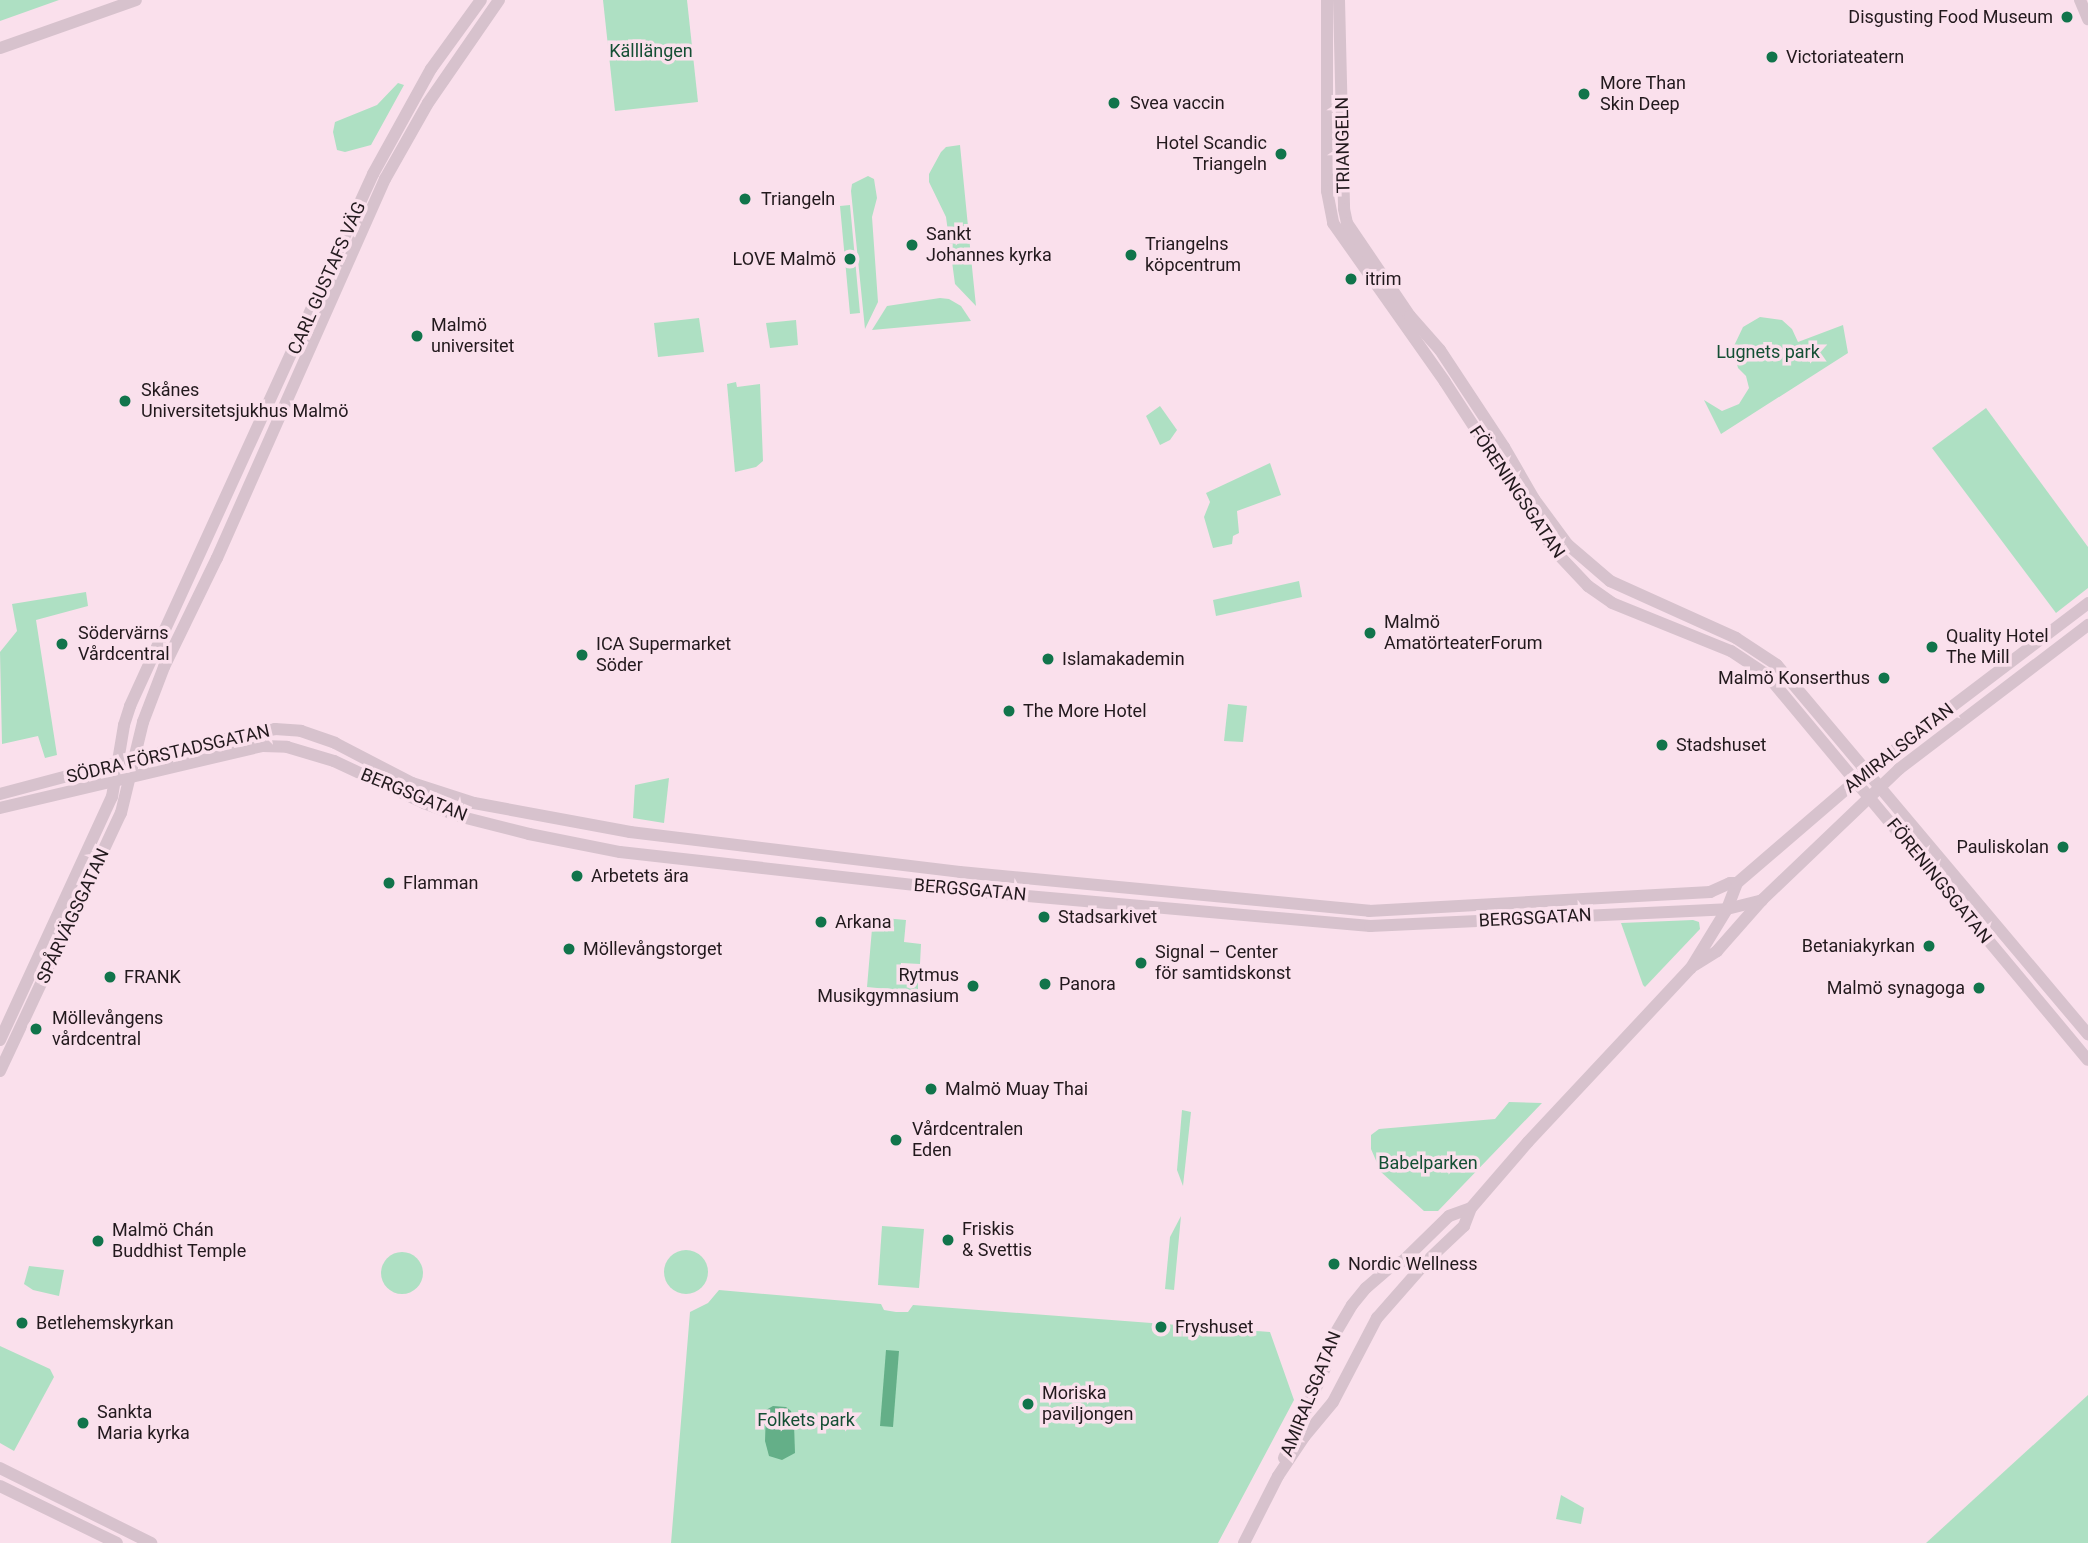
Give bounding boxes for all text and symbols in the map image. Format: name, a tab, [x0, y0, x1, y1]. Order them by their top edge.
place label: Disgusting Food Museum	[1848, 6, 2053, 28]
marker: Disgusting Food Museum	[2059, 9, 2075, 25]
park label: Källlängen	[609, 40, 693, 62]
place label: Victoriateatern	[1786, 46, 1904, 68]
marker: Victoriateatern	[1764, 49, 1780, 65]
place label: More Than Skin Deep	[1600, 73, 1686, 116]
marker: More Than Skin Deep	[1574, 84, 1594, 104]
place label: Svea vaccin	[1130, 92, 1225, 114]
marker: Svea vaccin	[1104, 93, 1124, 113]
street label: TRIANGELN	[1331, 97, 1355, 193]
place label: Hotel Scandic Triangeln	[1156, 133, 1267, 176]
marker: Hotel Scandic Triangeln	[1273, 146, 1289, 162]
place label: Triangeln	[761, 188, 835, 210]
marker: Triangeln	[735, 189, 755, 209]
street label: CARL GUSTAFS VÄG	[284, 198, 370, 358]
place label: Sankt Johannes kyrka	[926, 224, 1052, 266]
place label: Triangelns köpcentrum	[1145, 234, 1241, 276]
marker: Sankt Johannes kyrka	[904, 237, 920, 253]
marker: Triangelns köpcentrum	[1123, 247, 1139, 263]
place label: LOVE Malmö	[733, 248, 836, 270]
marker: LOVE Malmö	[842, 251, 858, 267]
place label: itrim	[1365, 268, 1402, 290]
marker: itrim	[1343, 271, 1359, 287]
place label: Malmö universitet	[431, 315, 514, 358]
marker: Malmö universitet	[409, 328, 425, 344]
park label: Lugnets park	[1716, 341, 1820, 363]
place label: Skånes Universitetsjukhus Malmö	[141, 380, 348, 422]
marker: Skånes Universitetsjukhus Malmö	[115, 391, 135, 411]
street label: FÖRENINGSGATAN	[1465, 422, 1569, 562]
place label: Malmö AmatörteaterForum	[1384, 612, 1542, 654]
place label: Södervärns Vårdcentral	[78, 623, 170, 666]
marker: Malmö AmatörteaterForum	[1362, 625, 1378, 641]
place label: Quality Hotel The Mill	[1946, 626, 2049, 668]
marker: Södervärns Vårdcentral	[52, 634, 72, 654]
place label: ICA Supermarket Söder	[596, 634, 731, 676]
marker: Quality Hotel The Mill	[1924, 639, 1940, 655]
marker: ICA Supermarket Söder	[574, 647, 590, 663]
place label: Islamakademin	[1062, 648, 1185, 670]
marker: Islamakademin	[1040, 651, 1056, 667]
place label: Malmö Konserthus	[1718, 667, 1870, 689]
marker: Malmö Konserthus	[1876, 670, 1892, 686]
street label: AMIRALSGATAN	[1840, 699, 1958, 797]
place label: The More Hotel	[1023, 700, 1147, 722]
marker: The More Hotel	[1001, 703, 1017, 719]
street label: SÖDRA FÖRSTADSGATAN	[64, 720, 272, 788]
place label: Stadshuset	[1676, 734, 1766, 756]
marker: Stadshuset	[1654, 737, 1670, 753]
street label: BERGSGATAN	[358, 764, 470, 826]
street label: FÖRENINGSGATAN	[1882, 814, 1996, 948]
place label: Pauliskolan	[1956, 836, 2049, 858]
marker: Pauliskolan	[2055, 839, 2071, 855]
street label: SPÅRVÄGSGATAN	[32, 845, 114, 987]
place label: Arbetets ära	[591, 865, 689, 887]
marker: Arbetets ära	[569, 868, 585, 884]
place label: Flamman	[403, 872, 478, 894]
street label: BERGSGATAN	[913, 874, 1027, 906]
marker: Flamman	[381, 875, 397, 891]
street label: BERGSGATAN	[1478, 904, 1592, 932]
place label: Stadsarkivet	[1058, 906, 1157, 928]
marker: Stadsarkivet	[1036, 909, 1052, 925]
place label: Arkana	[835, 911, 891, 933]
marker: Arkana	[813, 914, 829, 930]
place label: Betaniakyrkan	[1802, 935, 1915, 957]
place label: Möllevångstorget	[583, 938, 722, 960]
marker: Betaniakyrkan	[1921, 938, 1937, 954]
marker: Möllevångstorget	[561, 941, 577, 957]
place label: Signal – Center för samtidskonst	[1155, 942, 1291, 984]
marker: Signal – Center för samtidskonst	[1133, 955, 1149, 971]
place label: Rytmus Musikgymnasium	[817, 965, 959, 1007]
place label: FRANK	[124, 966, 181, 988]
marker: FRANK	[102, 969, 118, 985]
place label: Panora	[1059, 973, 1116, 995]
marker: Panora	[1037, 976, 1053, 992]
place label: Malmö synagoga	[1827, 977, 1965, 999]
marker: Rytmus Musikgymnasium	[965, 978, 981, 994]
marker: Malmö synagoga	[1971, 980, 1987, 996]
place label: Möllevångens vårdcentral	[52, 1008, 163, 1050]
marker: Möllevångens vårdcentral	[26, 1019, 46, 1039]
place label: Malmö Muay Thai	[945, 1078, 1088, 1100]
marker: Malmö Muay Thai	[923, 1081, 939, 1097]
place label: Vårdcentralen Eden	[912, 1119, 1023, 1162]
marker: Vårdcentralen Eden	[886, 1130, 906, 1150]
park label: Babelparken	[1378, 1152, 1478, 1174]
place label: Friskis & Svettis	[962, 1219, 1032, 1262]
place label: Malmö Chán Buddhist Temple	[112, 1220, 247, 1262]
marker: Friskis & Svettis	[940, 1232, 956, 1248]
marker: Malmö Chán Buddhist Temple	[90, 1233, 106, 1249]
place label: Nordic Wellness	[1348, 1253, 1478, 1275]
marker: Nordic Wellness	[1326, 1256, 1342, 1272]
place label: Betlehemskyrkan	[36, 1312, 174, 1334]
marker: Betlehemskyrkan	[14, 1315, 30, 1331]
place label: Fryshuset	[1175, 1316, 1253, 1338]
marker: Fryshuset	[1153, 1319, 1169, 1335]
street label: AMIRALSGATAN	[1276, 1328, 1346, 1460]
place label: Moriska paviljongen	[1042, 1383, 1133, 1426]
marker: Moriska paviljongen	[1020, 1396, 1036, 1412]
place label: Sankta Maria kyrka	[97, 1402, 190, 1444]
park label: Folkets park	[757, 1409, 855, 1431]
marker: Sankta Maria kyrka	[75, 1415, 91, 1431]

